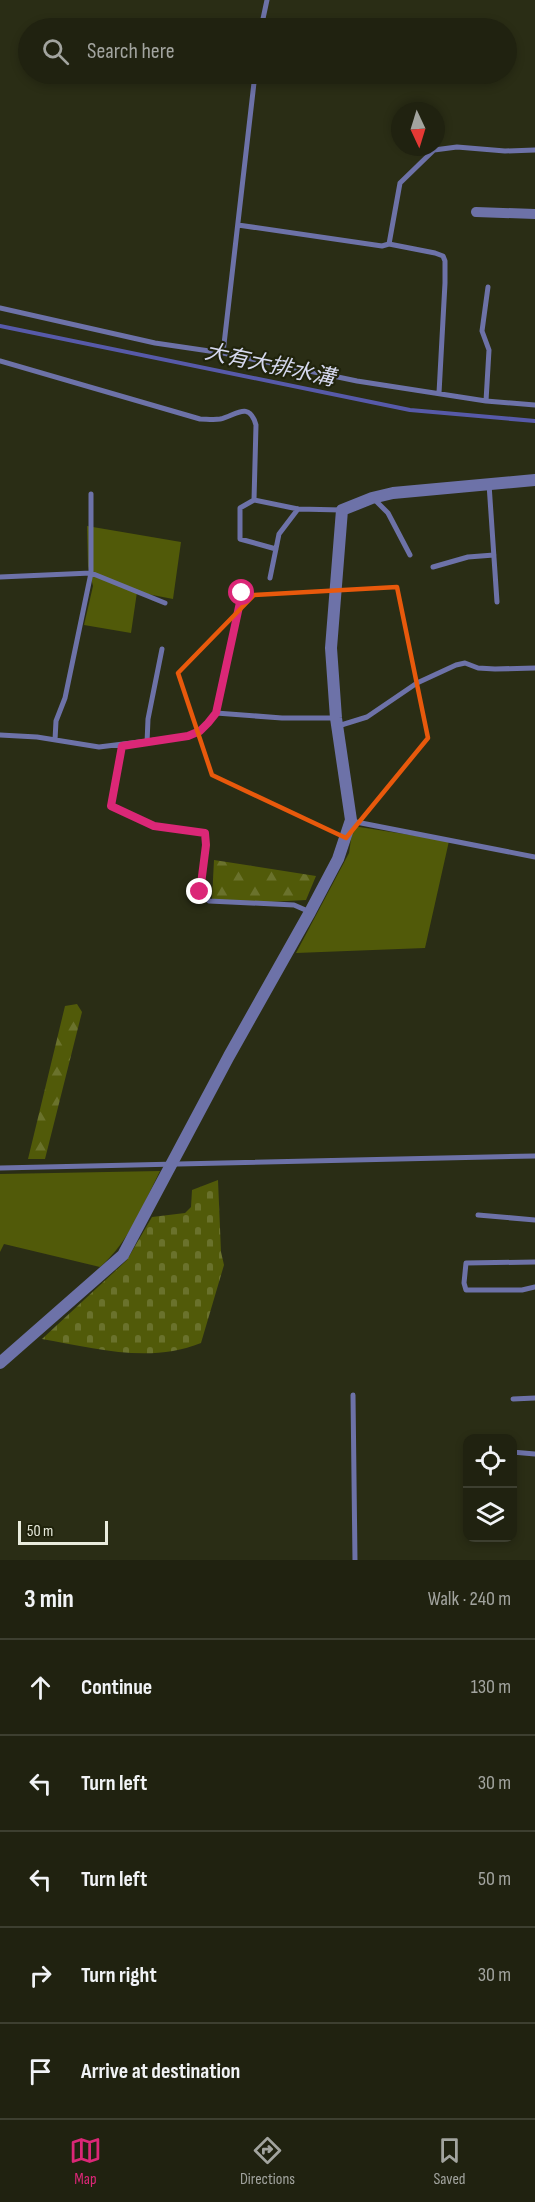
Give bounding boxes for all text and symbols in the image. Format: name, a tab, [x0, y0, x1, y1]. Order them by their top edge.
search box	[18, 18, 517, 84]
icon: search	[39, 35, 72, 68]
text: Search here	[87, 38, 174, 65]
north arrow	[391, 102, 445, 156]
water label: 大有大排水溝	[202, 339, 340, 393]
route start	[228, 579, 254, 605]
route end	[186, 878, 212, 904]
map controls	[463, 1434, 517, 1542]
button: locate	[463, 1434, 517, 1488]
button: layers	[463, 1488, 517, 1542]
scale bar	[18, 1518, 108, 1546]
text: 50 m	[27, 1522, 53, 1541]
text: 3 min	[24, 1584, 74, 1615]
text: Walk · 240 m	[428, 1587, 511, 1611]
icon: ahead	[24, 1671, 57, 1704]
text: Continue	[81, 1674, 152, 1701]
text: 130 m	[471, 1675, 511, 1699]
icon: left	[24, 1767, 57, 1800]
text: Turn left	[81, 1770, 147, 1797]
text: 30 m	[478, 1771, 511, 1795]
icon: left	[24, 1863, 57, 1896]
text: Turn left	[81, 1866, 147, 1893]
text: 50 m	[478, 1867, 511, 1891]
icon: right	[24, 1959, 57, 1992]
text: Turn right	[81, 1962, 157, 1989]
text: 30 m	[478, 1963, 511, 1987]
icon: arrive	[24, 2055, 57, 2088]
text: Arrive at destination	[81, 2058, 240, 2085]
tab: Map	[69, 2134, 102, 2189]
tab: Directions	[240, 2134, 295, 2189]
tab: Saved	[433, 2134, 466, 2189]

